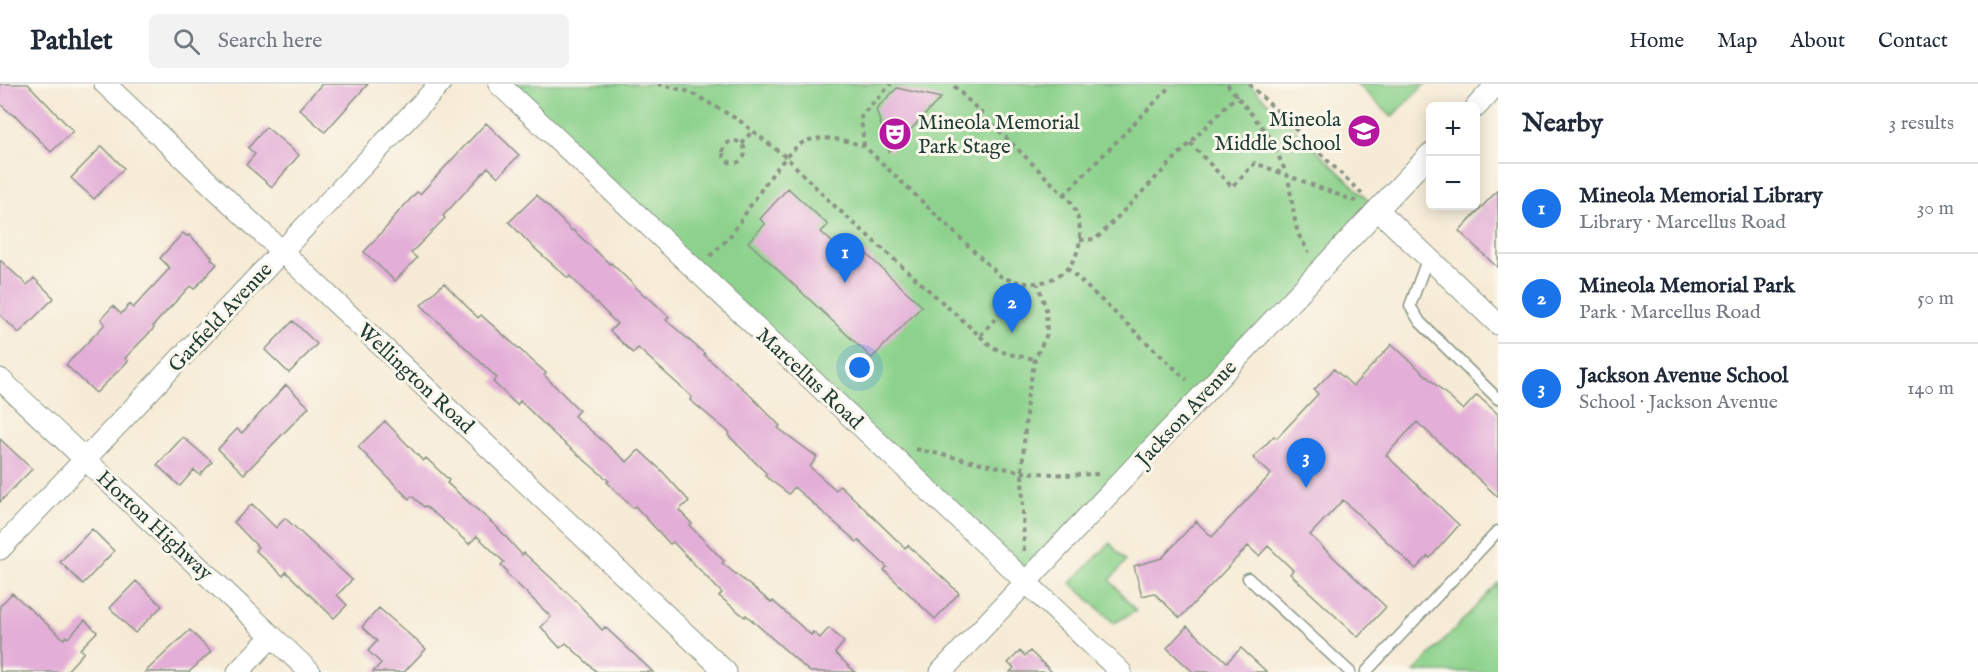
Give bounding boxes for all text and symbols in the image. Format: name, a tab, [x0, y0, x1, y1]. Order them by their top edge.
search box	[149, 14, 569, 68]
text: Pathlet	[30, 24, 113, 59]
icon: search	[170, 25, 203, 58]
text: Search here	[218, 27, 322, 55]
text: Home	[1629, 28, 1684, 55]
text: Map	[1717, 28, 1757, 55]
text: About	[1790, 28, 1845, 55]
text: Contact	[1878, 28, 1948, 55]
map controls	[1426, 102, 1480, 210]
button: +	[1426, 102, 1480, 156]
place label: Mineola Middle School	[1214, 107, 1342, 158]
text: Nearby	[1522, 107, 1603, 140]
place label: Mineola Memorial Park Stage	[918, 110, 1080, 161]
text: 3 results	[1889, 111, 1954, 136]
school or university icon: Mineola Middle School	[1346, 113, 1382, 149]
theatre icon: Mineola Memorial Park Stage	[877, 116, 913, 152]
button: −	[1426, 156, 1480, 210]
text: Mineola Memorial Library	[1579, 182, 1823, 210]
text: 1	[1538, 196, 1545, 221]
text: 30 m	[1917, 196, 1954, 221]
text: Library · Marcellus Road	[1579, 210, 1786, 235]
pin: 1	[826, 234, 864, 283]
street label: Garfield Avenue	[163, 257, 279, 379]
text: Mineola Memorial Park	[1579, 272, 1795, 300]
pin: 2	[992, 284, 1032, 333]
text: 2	[1537, 286, 1546, 311]
text: 50 m	[1917, 286, 1954, 311]
text: Park · Marcellus Road	[1579, 300, 1761, 325]
street label: Wellington Road	[351, 318, 480, 441]
street label: Marcellus Road	[750, 323, 869, 436]
your location	[845, 353, 874, 382]
street label: Jackson Avenue	[1130, 355, 1244, 474]
text: Jackson Avenue School	[1579, 362, 1788, 390]
text: 3	[1538, 376, 1545, 401]
text: 140 m	[1907, 376, 1954, 401]
text: School · Jackson Avenue	[1579, 390, 1778, 415]
pin: 3	[1286, 438, 1326, 488]
street label: Horton Highway	[90, 465, 218, 587]

